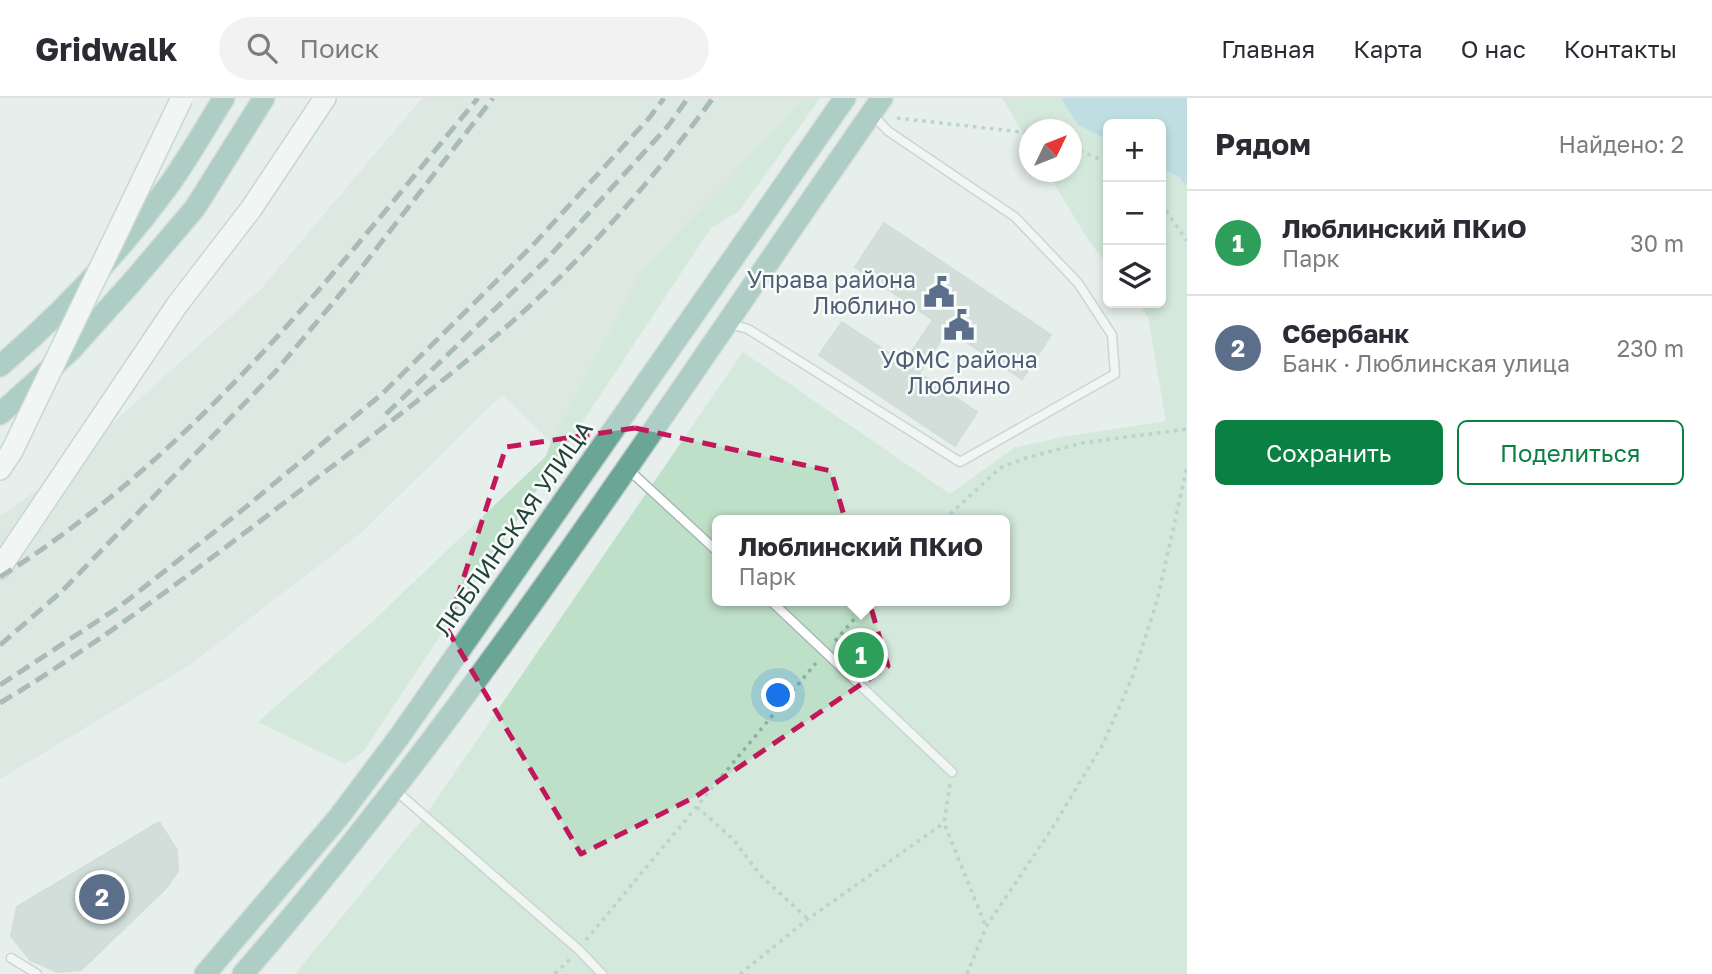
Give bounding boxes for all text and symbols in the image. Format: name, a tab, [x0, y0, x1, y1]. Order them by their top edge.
search box	[219, 17, 709, 80]
text: Gridwalk	[35, 29, 177, 68]
icon: search	[243, 29, 281, 67]
text: Поиск	[299, 33, 379, 64]
text: Главная	[1221, 34, 1315, 63]
text: Карта	[1353, 34, 1423, 63]
text: О нас	[1461, 34, 1526, 63]
text: Контакты	[1564, 34, 1677, 63]
north arrow	[1019, 119, 1082, 182]
map controls	[1103, 119, 1166, 308]
button: +	[1103, 119, 1166, 182]
text: Рядом	[1215, 126, 1311, 162]
text: Найдено: 2	[1558, 130, 1684, 158]
button: −	[1103, 182, 1166, 245]
text: Люблинский ПКиО	[1282, 213, 1527, 244]
text: 1	[1232, 229, 1244, 257]
text: 30 m	[1630, 229, 1684, 257]
text: Парк	[1282, 244, 1340, 272]
button: layers	[1103, 245, 1166, 308]
place label: Управа района Люблино	[747, 265, 916, 319]
public building icon: Управа района Люблино	[922, 275, 956, 309]
public building icon: УФМС района Люблино	[942, 308, 976, 342]
text: Сбербанк	[1282, 318, 1409, 349]
text: 2	[1231, 334, 1245, 362]
text: 230 m	[1617, 334, 1684, 362]
place label: УФМС района Люблино	[880, 345, 1038, 399]
text: Банк · Люблинская улица	[1282, 349, 1570, 377]
street label: ЛЮБЛИНСКАЯ УЛИЦА	[428, 415, 598, 641]
button: Сохранить	[1215, 420, 1443, 485]
button: Поделиться	[1457, 420, 1684, 485]
popup	[712, 515, 1010, 606]
text: Люблинский ПКиО	[739, 531, 983, 562]
text: Парк	[739, 562, 796, 590]
pin: 1	[838, 629, 884, 681]
your location	[761, 678, 795, 712]
pin: 2	[79, 871, 125, 923]

